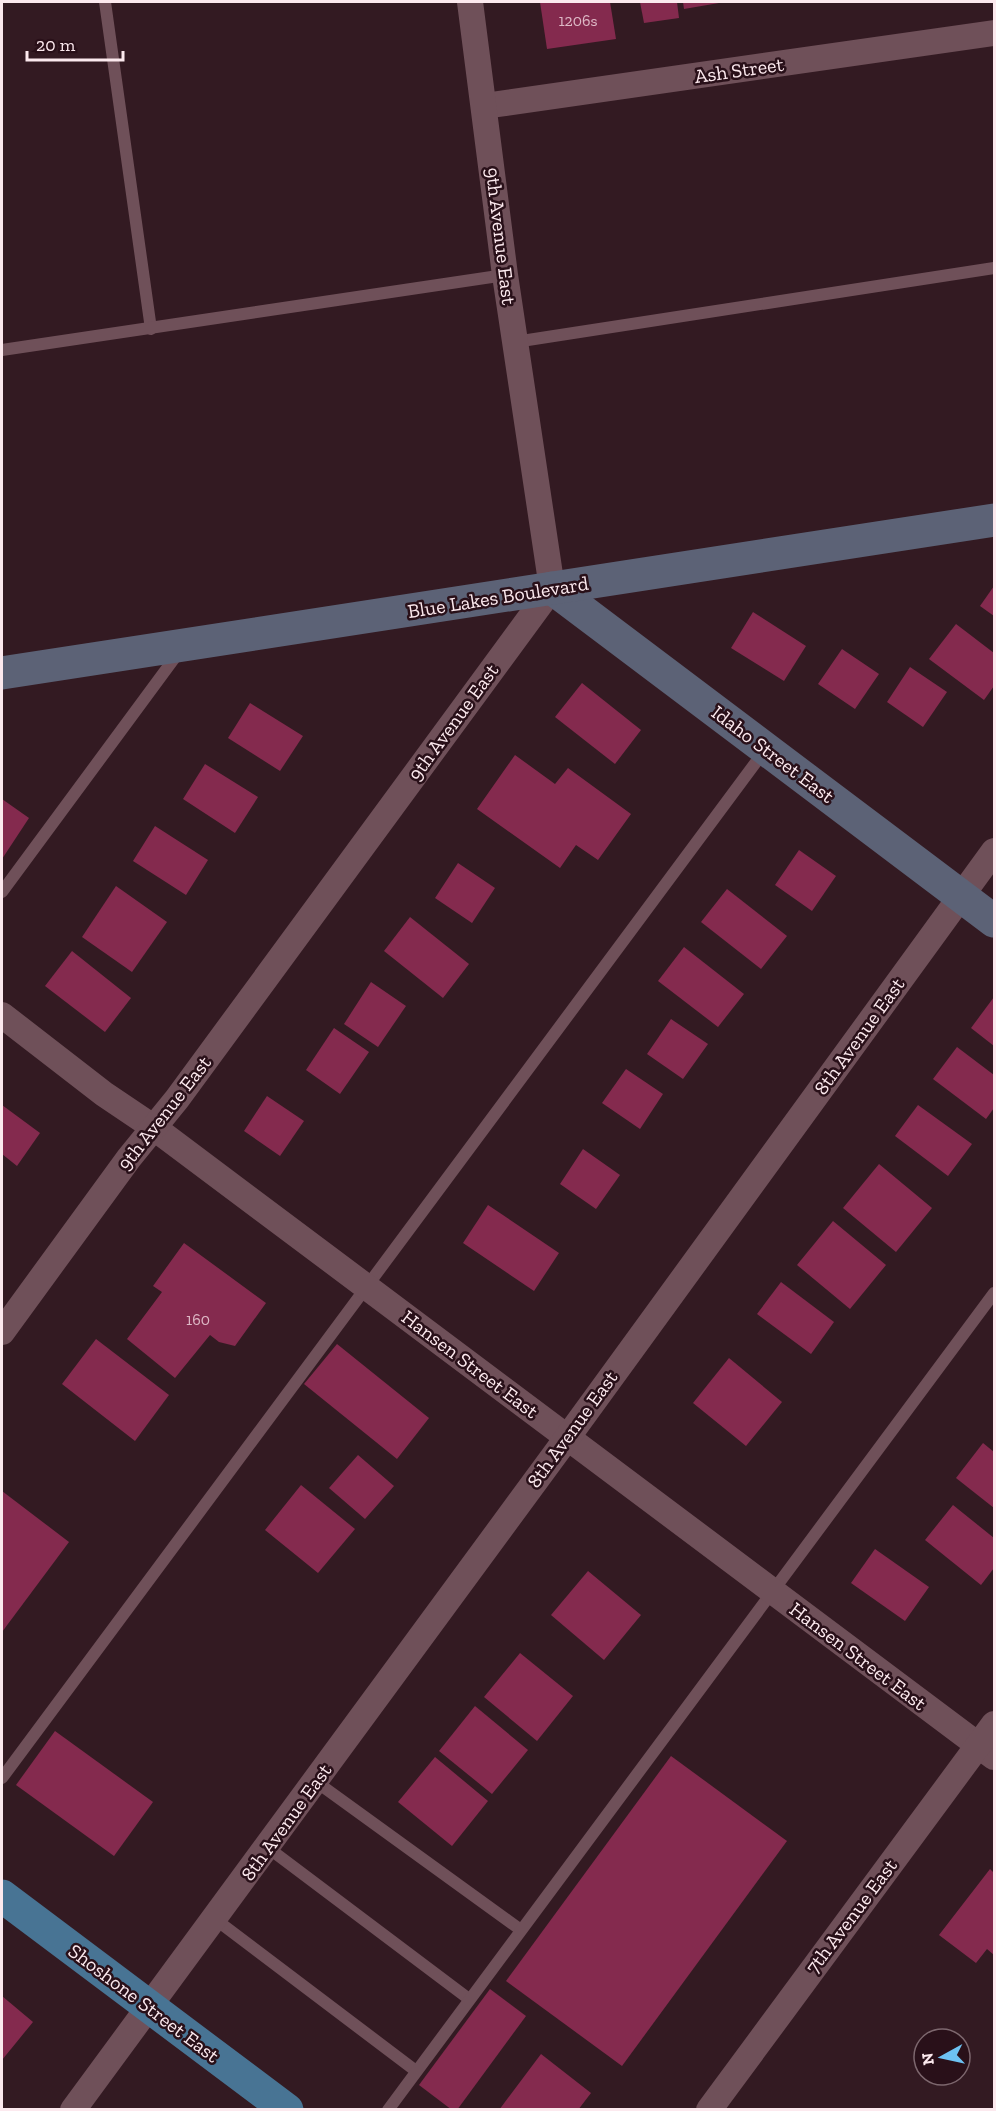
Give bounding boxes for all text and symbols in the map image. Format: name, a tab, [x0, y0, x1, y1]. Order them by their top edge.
house number: 1206s	[558, 11, 598, 30]
scale bar	[27, 24, 123, 62]
text: 20 m	[36, 34, 76, 56]
street label: Ash Street	[693, 52, 786, 88]
street label: 9th Avenue East	[481, 166, 521, 307]
street label: Blue Lakes Boulevard	[406, 571, 590, 623]
street label: 9th Avenue East	[403, 658, 504, 785]
street label: Idaho Street East	[707, 700, 840, 808]
street label: 8th Avenue East	[809, 972, 910, 1099]
street label: 9th Avenue East	[112, 1051, 216, 1175]
street label: Hansen Street East	[397, 1305, 544, 1424]
house number: 160	[186, 1310, 210, 1329]
street label: 8th Avenue East	[522, 1365, 623, 1492]
street label: Hansen Street East	[785, 1597, 932, 1716]
street label: 8th Avenue East	[236, 1758, 337, 1885]
street label: 7th Avenue East	[800, 1853, 902, 1978]
street label: Shoshone Street East	[64, 1938, 225, 2068]
north arrow	[912, 2027, 972, 2087]
text: N	[917, 2052, 938, 2066]

